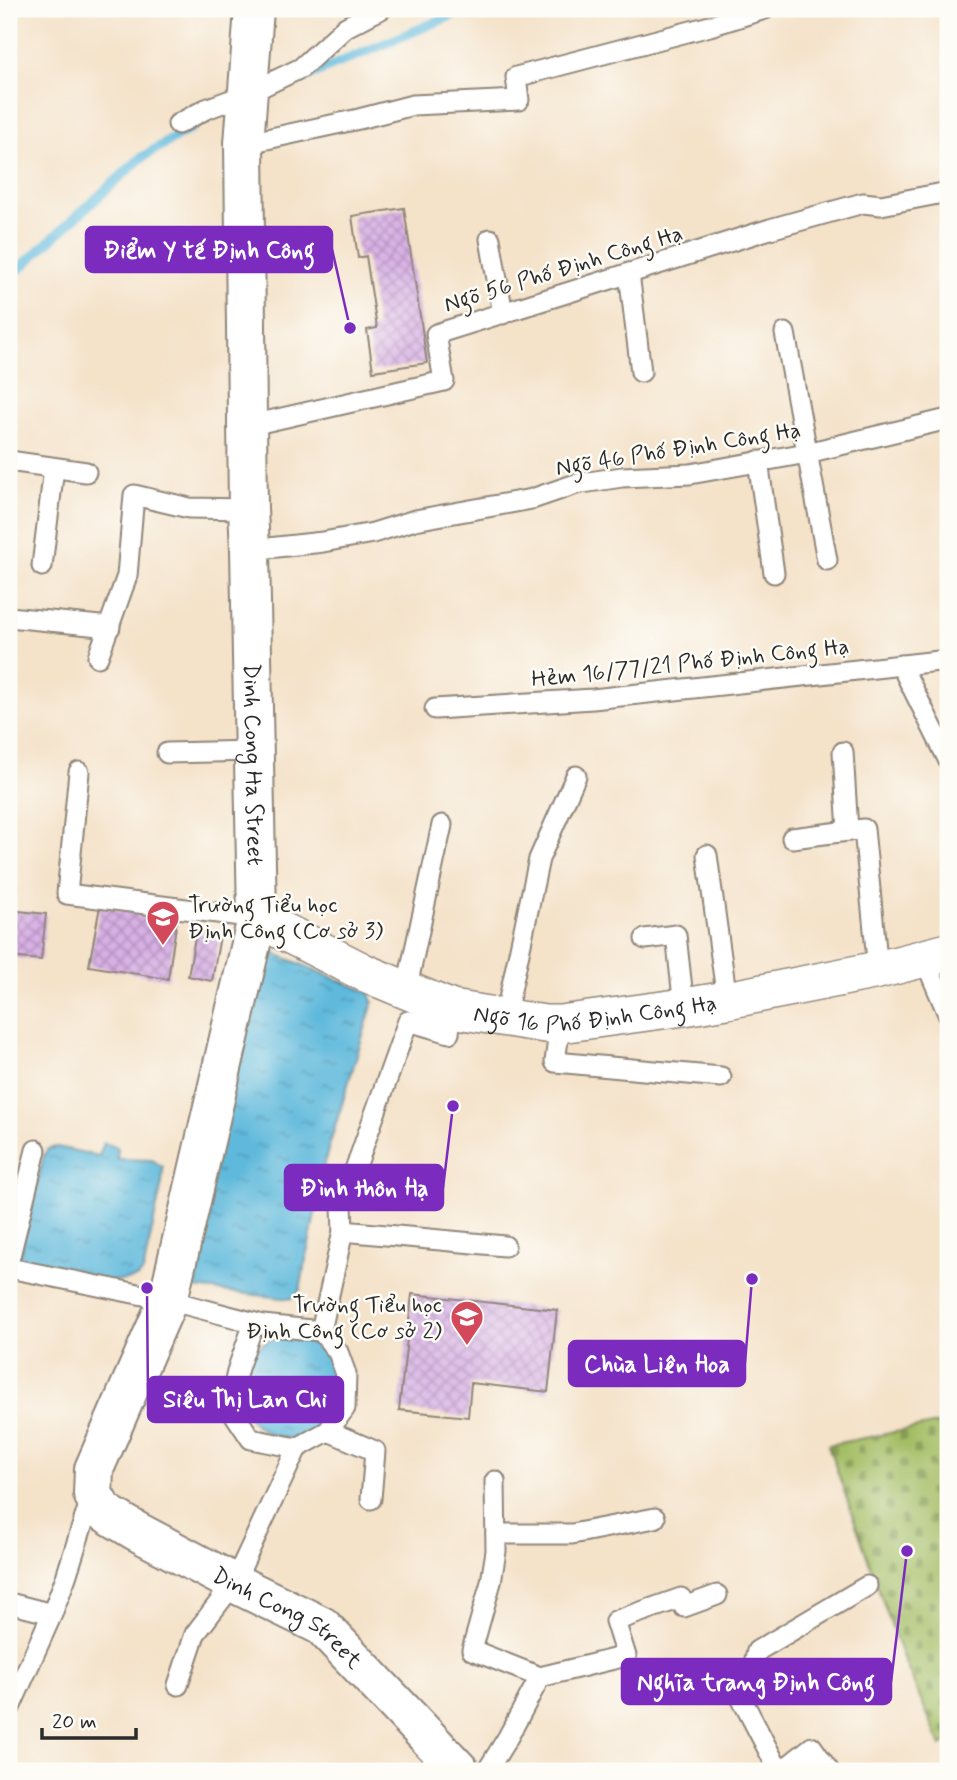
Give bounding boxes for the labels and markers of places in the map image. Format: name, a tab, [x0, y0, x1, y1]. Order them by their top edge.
callout: Điểm Y tế Định Công	[86, 227, 332, 272]
place label: Trường Tiểu học Định Công (Cơ sở 3)	[188, 891, 383, 949]
school or university icon: Trường Tiểu học Định Công (Cơ sở 3)	[144, 898, 182, 947]
callout: Đình thôn Hạ	[285, 1165, 443, 1210]
place label: Trường Tiểu học Định Công (Cơ sở 2)	[246, 1291, 442, 1349]
school or university icon: Trường Tiểu học Định Công (Cơ sở 2)	[448, 1298, 486, 1347]
callout: Chùa Liên Hoa	[569, 1341, 745, 1386]
callout: Siêu Thị Lan Chi	[148, 1377, 343, 1422]
callout: Nghĩa trang Định Công	[622, 1659, 891, 1704]

